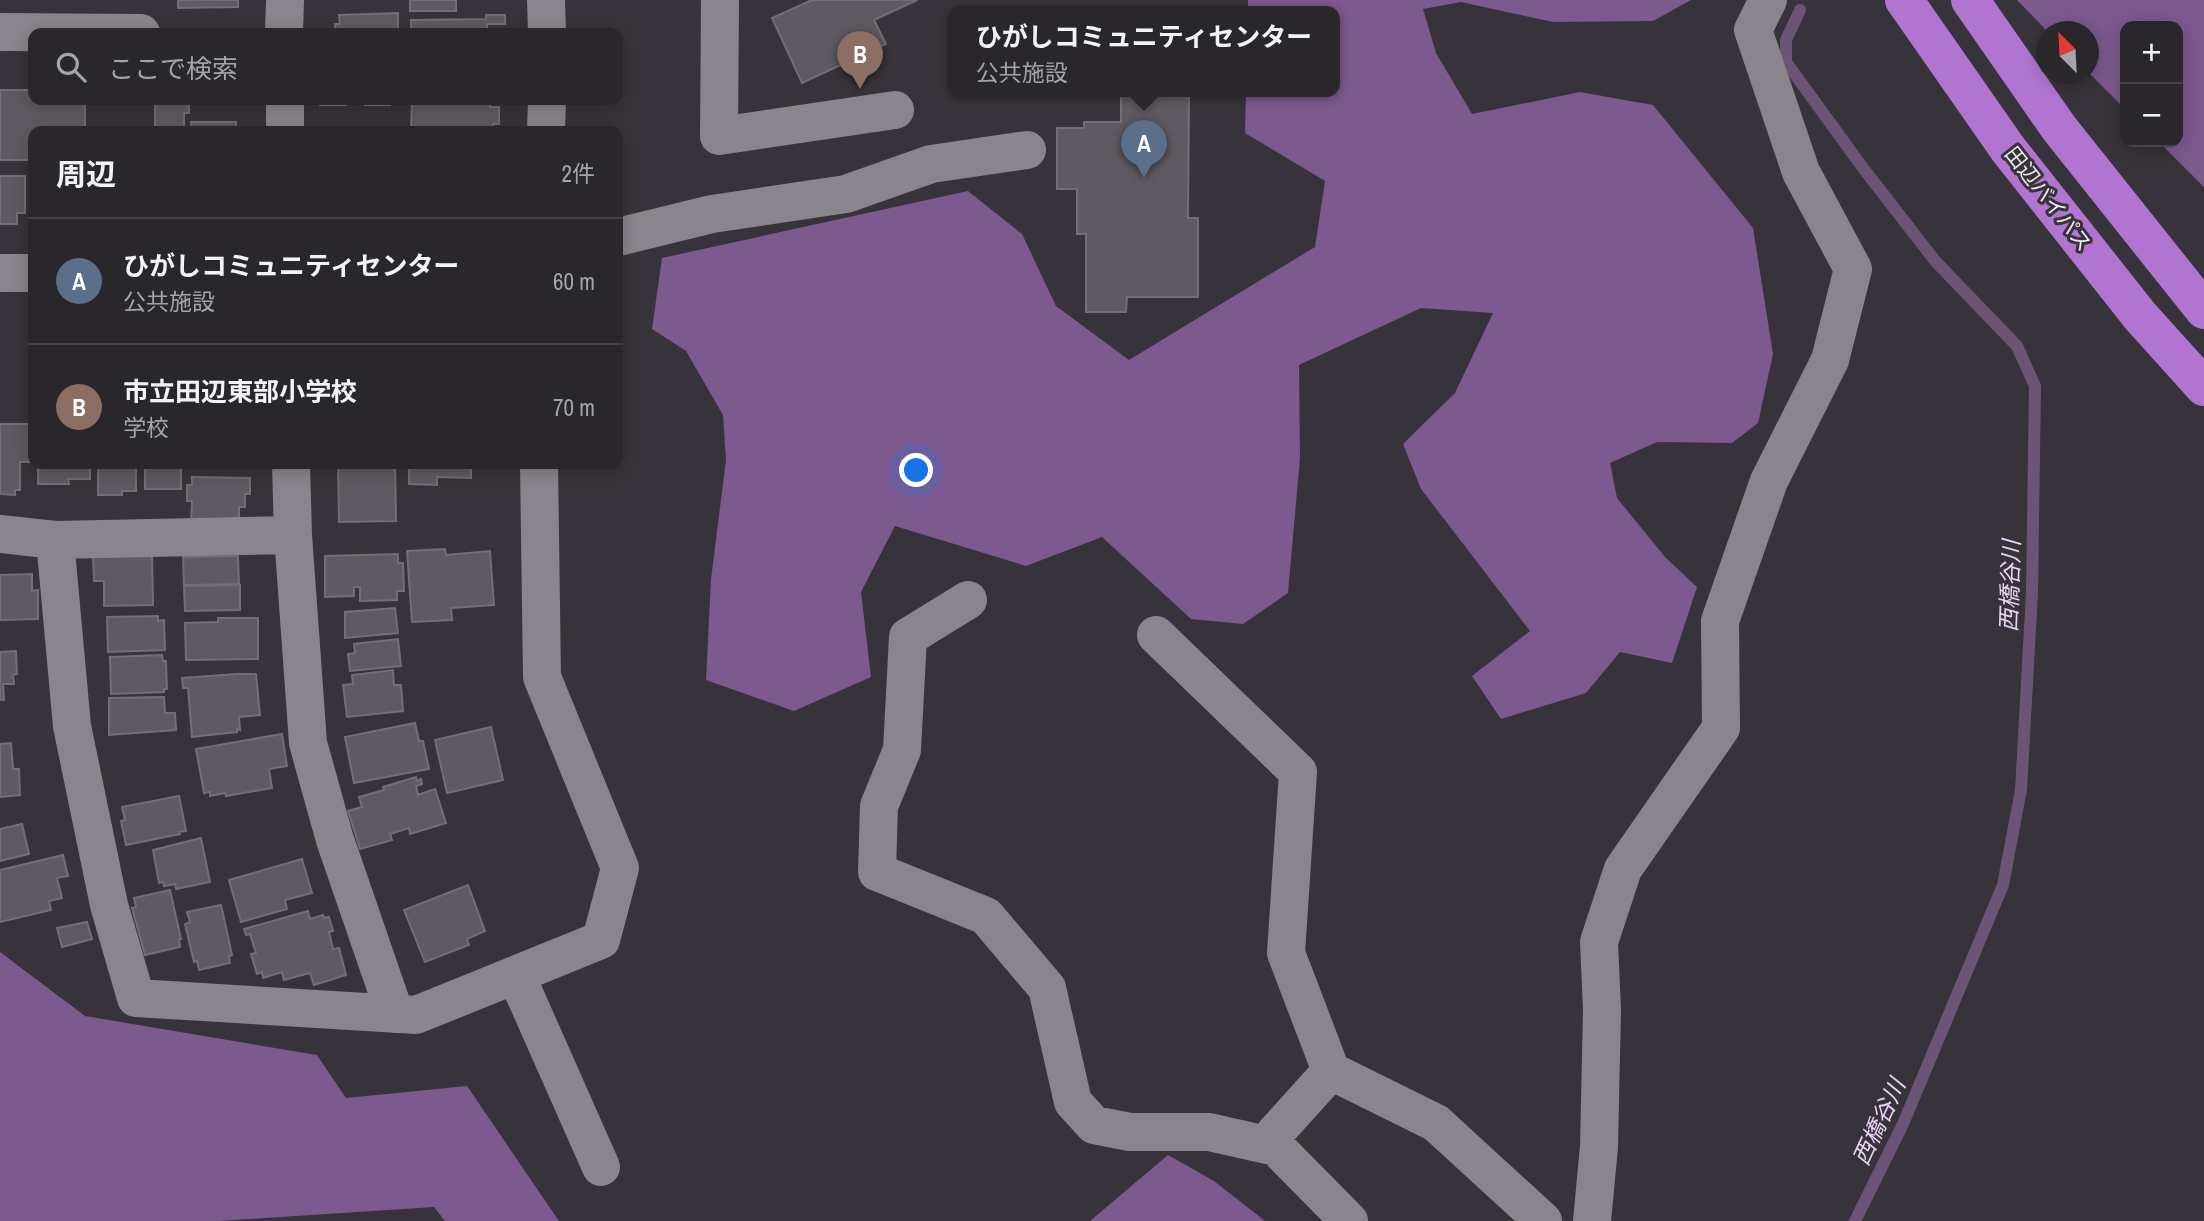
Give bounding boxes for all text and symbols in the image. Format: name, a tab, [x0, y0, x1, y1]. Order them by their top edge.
popup	[948, 6, 1340, 97]
text: ひがしコミュニティセンター	[976, 19, 1312, 54]
north arrow	[2036, 21, 2099, 84]
map controls	[2120, 21, 2183, 147]
button: +	[2120, 21, 2183, 84]
search box	[28, 28, 623, 105]
pin: B	[837, 31, 883, 89]
icon: search	[52, 48, 90, 86]
text: ここで検索	[108, 51, 238, 86]
text: 公共施設	[976, 57, 1068, 88]
button: −	[2120, 84, 2183, 147]
pin: A	[1121, 120, 1167, 178]
street label: 田辺バイパス	[1998, 140, 2098, 257]
text: 周辺	[56, 154, 116, 194]
text: 2件	[562, 158, 595, 189]
text: ひがしコミュニティセンター	[123, 248, 459, 283]
text: A	[72, 266, 86, 297]
text: 60 m	[553, 266, 595, 297]
text: 公共施設	[123, 286, 215, 317]
text: 市立田辺東部小学校	[123, 374, 357, 409]
text: B	[72, 392, 86, 423]
text: 70 m	[553, 392, 595, 423]
text: 学校	[123, 412, 169, 443]
your location	[899, 453, 933, 487]
water label: 西橋谷川	[1992, 536, 2027, 632]
water label: 西橋谷川	[1845, 1071, 1913, 1170]

